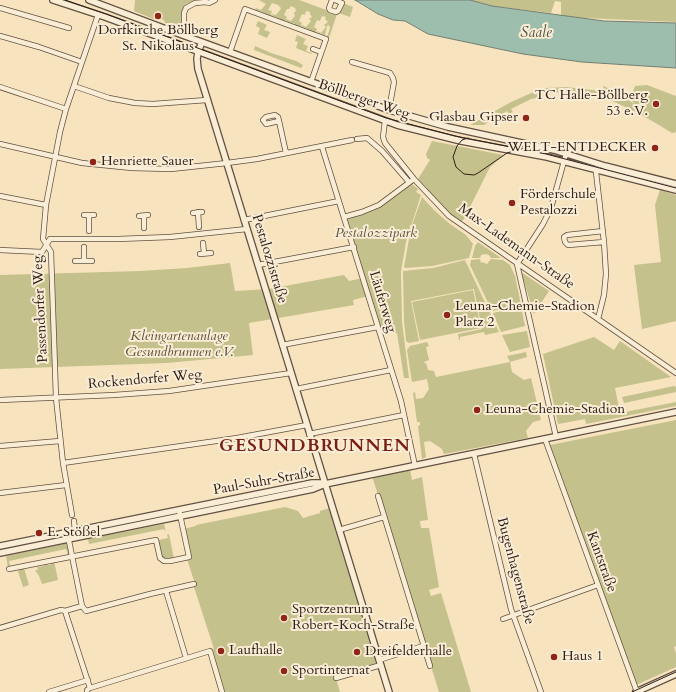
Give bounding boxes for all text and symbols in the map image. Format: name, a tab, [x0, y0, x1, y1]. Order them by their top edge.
marker: Dorfkirche Böllberg St. Nikolaus	[153, 11, 163, 21]
place label: Dorfkirche Böllberg St. Nikolaus	[98, 23, 218, 56]
water label: Saale	[520, 25, 552, 43]
street label: Böllberger Weg	[316, 76, 412, 124]
place label: TC Halle-Böllberg 53 e.V.	[535, 88, 648, 120]
marker: TC Halle-Böllberg 53 e.V.	[651, 99, 661, 109]
place label: Glasbau Gipser	[429, 110, 518, 126]
marker: Glasbau Gipser	[521, 113, 531, 123]
place label: WELT-ENTDECKER	[508, 140, 647, 156]
marker: WELT-ENTDECKER	[650, 143, 660, 153]
place label: Henriette Sauer	[101, 154, 194, 170]
marker: Henriette Sauer	[88, 157, 98, 167]
place label: Förderschule Pestalozzi	[520, 187, 596, 220]
marker: Förderschule Pestalozzi	[507, 198, 517, 208]
street label: Max-Lademann-Straße	[455, 201, 577, 293]
street label: Pestalozzistraße	[247, 212, 291, 306]
park label: Pestalozzipark	[335, 226, 417, 242]
street label: Passendorfer Weg	[30, 255, 52, 363]
street label: Läuferweg	[365, 269, 399, 335]
place label: Leuna-Chemie-Stadion Platz 2	[455, 299, 595, 332]
marker: Leuna-Chemie-Stadion Platz 2	[442, 310, 452, 320]
park label: Kleingartenanlage Gesundbrunnen e.V.	[125, 329, 233, 362]
street label: Rockendorfer Weg	[87, 367, 203, 393]
place label: Leuna-Chemie-Stadion	[485, 402, 625, 418]
marker: Leuna-Chemie-Stadion	[472, 405, 482, 415]
district label: GESUNDBRUNNEN	[219, 436, 411, 458]
street label: Paul-Suhr-Straße	[212, 465, 316, 499]
street label: Bugenhagenstraße	[493, 516, 537, 626]
place label: E. Stößel	[47, 525, 100, 541]
marker: E. Stößel	[34, 528, 44, 538]
street label: Kantstraße	[582, 529, 620, 595]
place label: Sportzentrum Robert-Koch-Straße	[292, 602, 414, 634]
marker: Sportzentrum Robert-Koch-Straße	[279, 613, 289, 623]
place label: Laufhalle	[229, 643, 283, 659]
place label: Dreifelderhalle	[365, 644, 452, 660]
marker: Laufhalle	[216, 646, 226, 656]
marker: Dreifelderhalle	[352, 647, 362, 657]
place label: Haus 1	[562, 649, 603, 665]
marker: Haus 1	[549, 652, 559, 662]
place label: Sportinternat	[292, 663, 370, 679]
marker: Sportinternat	[279, 666, 289, 676]

